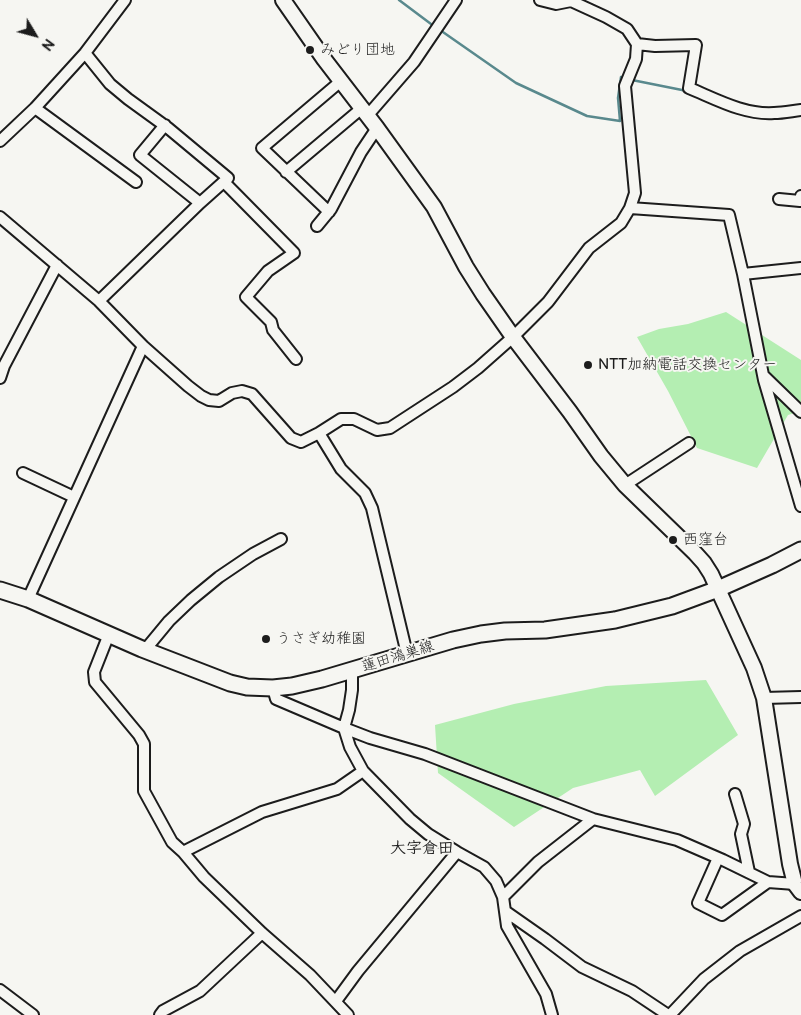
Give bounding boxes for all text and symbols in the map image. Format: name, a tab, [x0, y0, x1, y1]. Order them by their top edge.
north arrow	[10, 10, 60, 60]
text: N	[37, 35, 57, 54]
place label: みどり団地	[320, 41, 395, 59]
marker: みどり団地	[304, 44, 316, 56]
place label: NTT加納電話交換センター	[598, 356, 777, 374]
marker: NTT加納電話交換センター	[582, 359, 594, 371]
place label: 西窪台	[683, 531, 728, 549]
marker: 西窪台	[667, 534, 679, 546]
place label: うさぎ幼稚園	[276, 630, 366, 648]
marker: うさぎ幼稚園	[260, 633, 272, 645]
street label: 蓮田鴻巣線	[360, 637, 436, 677]
district label: 大字倉田	[390, 839, 454, 859]

